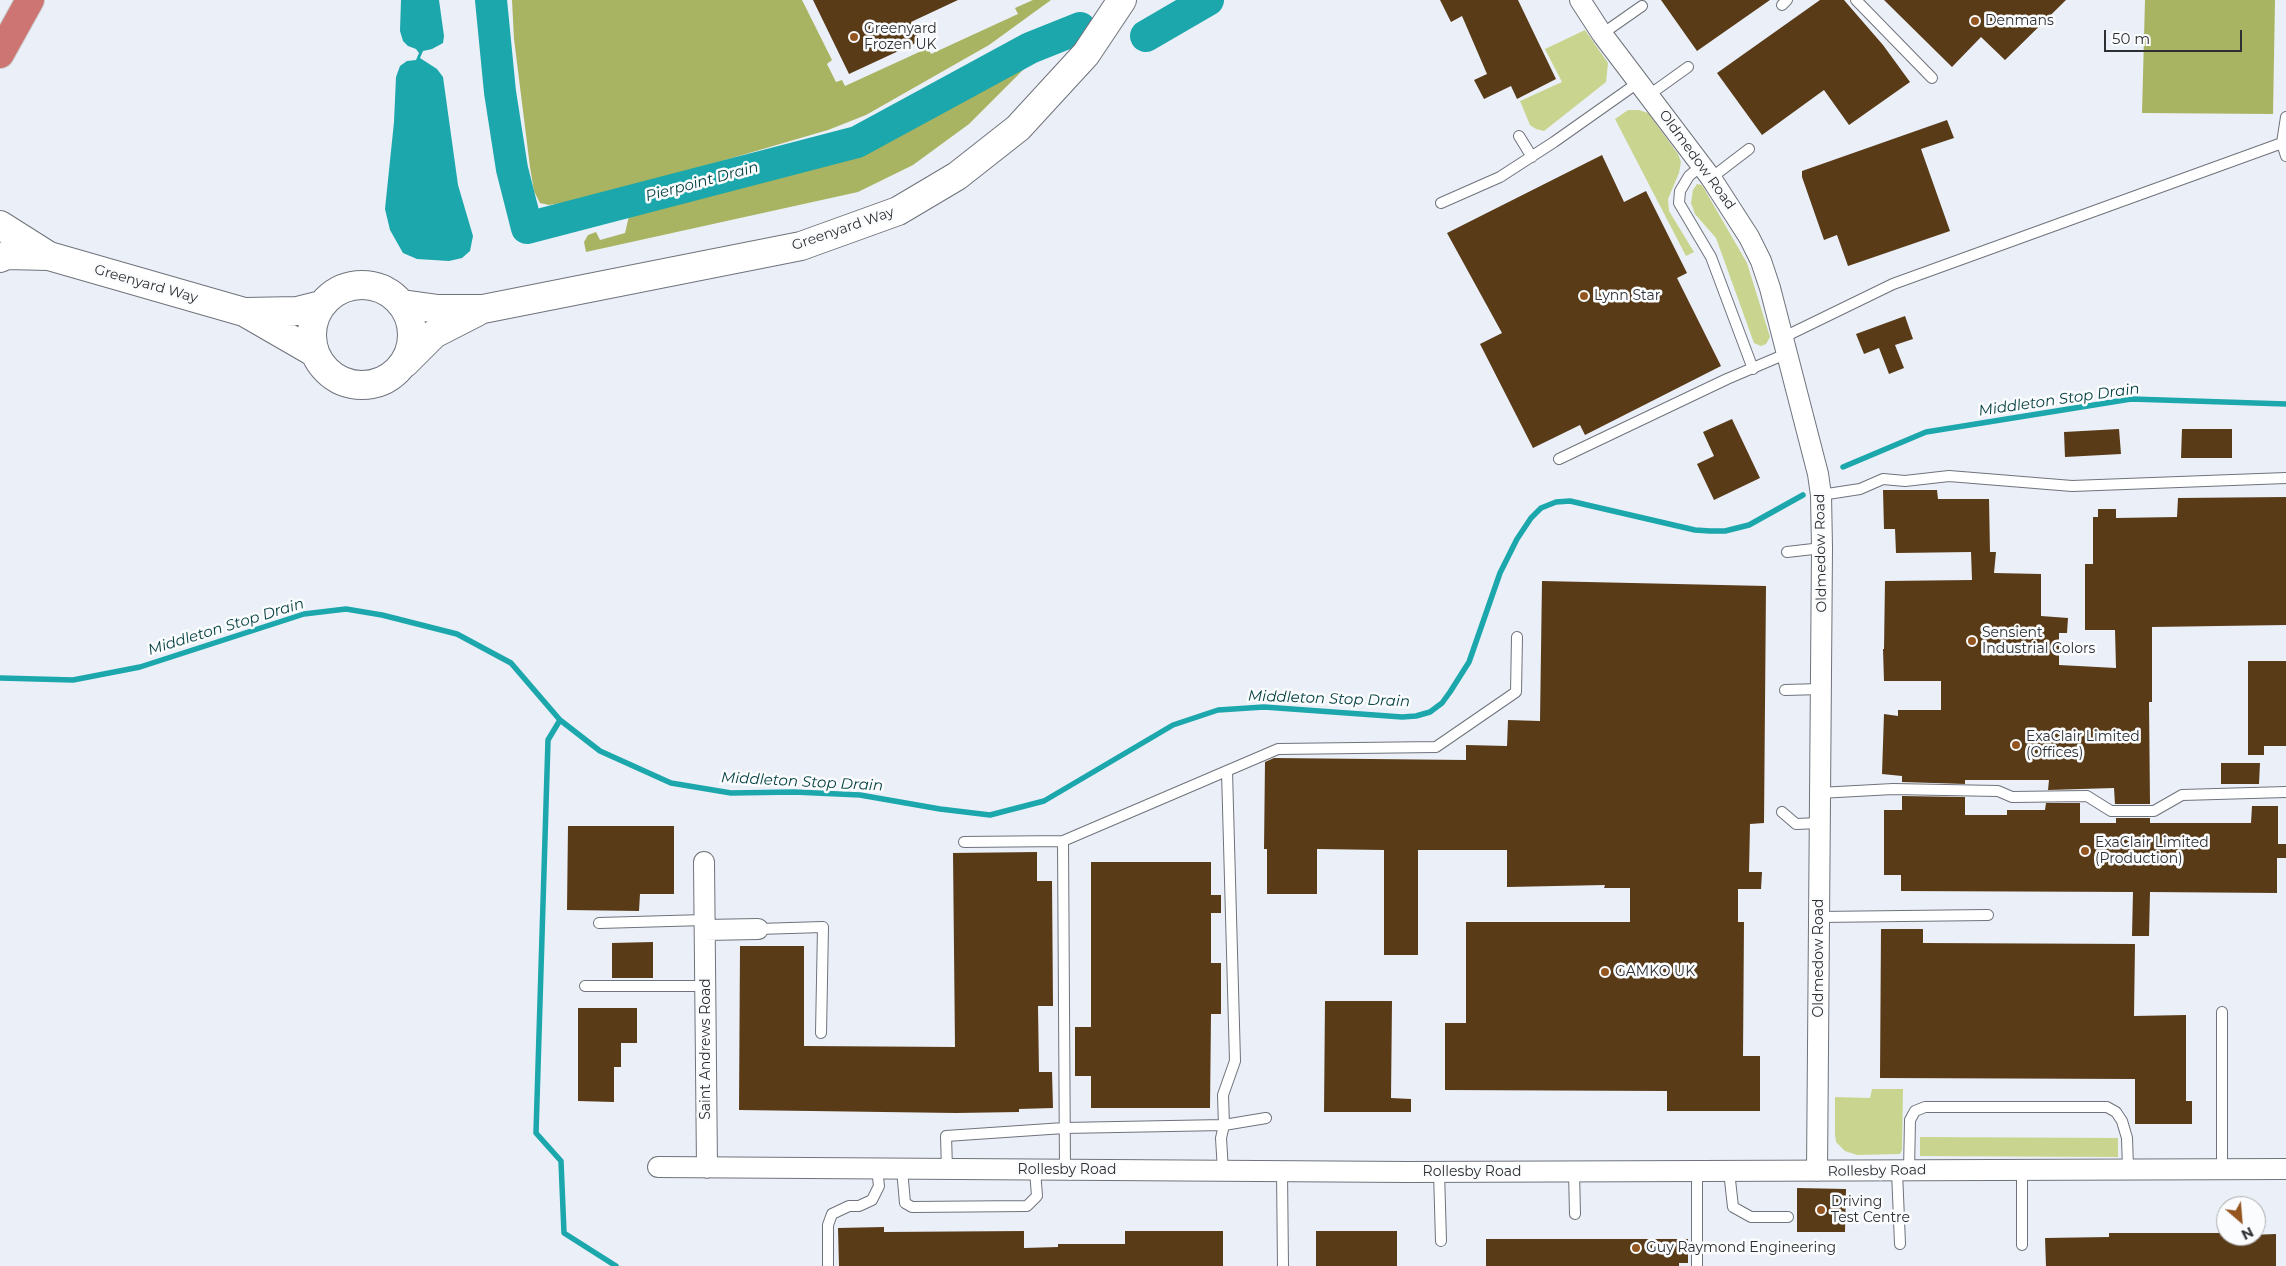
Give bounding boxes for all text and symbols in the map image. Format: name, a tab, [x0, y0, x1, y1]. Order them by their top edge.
place label: Denmans	[1985, 13, 2054, 29]
marker: Denmans	[1969, 15, 1981, 27]
scale bar	[2106, 20, 2244, 52]
place label: Greenyard Frozen UK	[864, 21, 937, 54]
text: 50 m	[2112, 29, 2150, 48]
marker: Greenyard Frozen UK	[848, 31, 860, 43]
street label: Oldmedow Road	[1655, 107, 1739, 213]
water label: Pierpoint Drain	[644, 158, 760, 206]
street label: Greenyard Way	[790, 204, 896, 254]
street label: Greenyard Way	[92, 261, 200, 307]
place label: Lynn Star	[1594, 288, 1660, 304]
marker: Lynn Star	[1578, 290, 1590, 302]
water label: Middleton Stop Drain	[1977, 380, 2141, 420]
street label: Oldmedow Road	[1812, 493, 1830, 613]
water label: Middleton Stop Drain	[146, 595, 306, 659]
place label: Sensient Industrial Colors	[1982, 625, 2095, 658]
marker: Sensient Industrial Colors	[1966, 635, 1978, 647]
water label: Middleton Stop Drain	[1248, 687, 1410, 711]
place label: ExaClair Limited (Offices)	[2026, 729, 2140, 762]
marker: ExaClair Limited (Offices)	[2010, 739, 2022, 751]
water label: Middleton Stop Drain	[721, 769, 883, 795]
place label: ExaClair Limited (Production)	[2095, 835, 2209, 868]
marker: ExaClair Limited (Production)	[2079, 845, 2091, 857]
street label: Oldmedow Road	[1811, 899, 1827, 1017]
place label: GAMKO UK	[1615, 964, 1695, 980]
marker: GAMKO UK	[1599, 966, 1611, 978]
street label: Saint Andrews Road	[698, 978, 714, 1120]
street label: Rollesby Road	[1018, 1162, 1116, 1178]
street label: Rollesby Road	[1827, 1162, 1927, 1180]
street label: Rollesby Road	[1423, 1164, 1521, 1180]
place label: Driving Test Centre	[1831, 1194, 1910, 1226]
north arrow	[2216, 1196, 2266, 1246]
marker: Driving Test Centre	[1815, 1204, 1827, 1216]
text: N	[2238, 1223, 2256, 1244]
place label: Guy Raymond Engineering	[1646, 1240, 1836, 1256]
marker: Guy Raymond Engineering	[1630, 1242, 1642, 1254]

